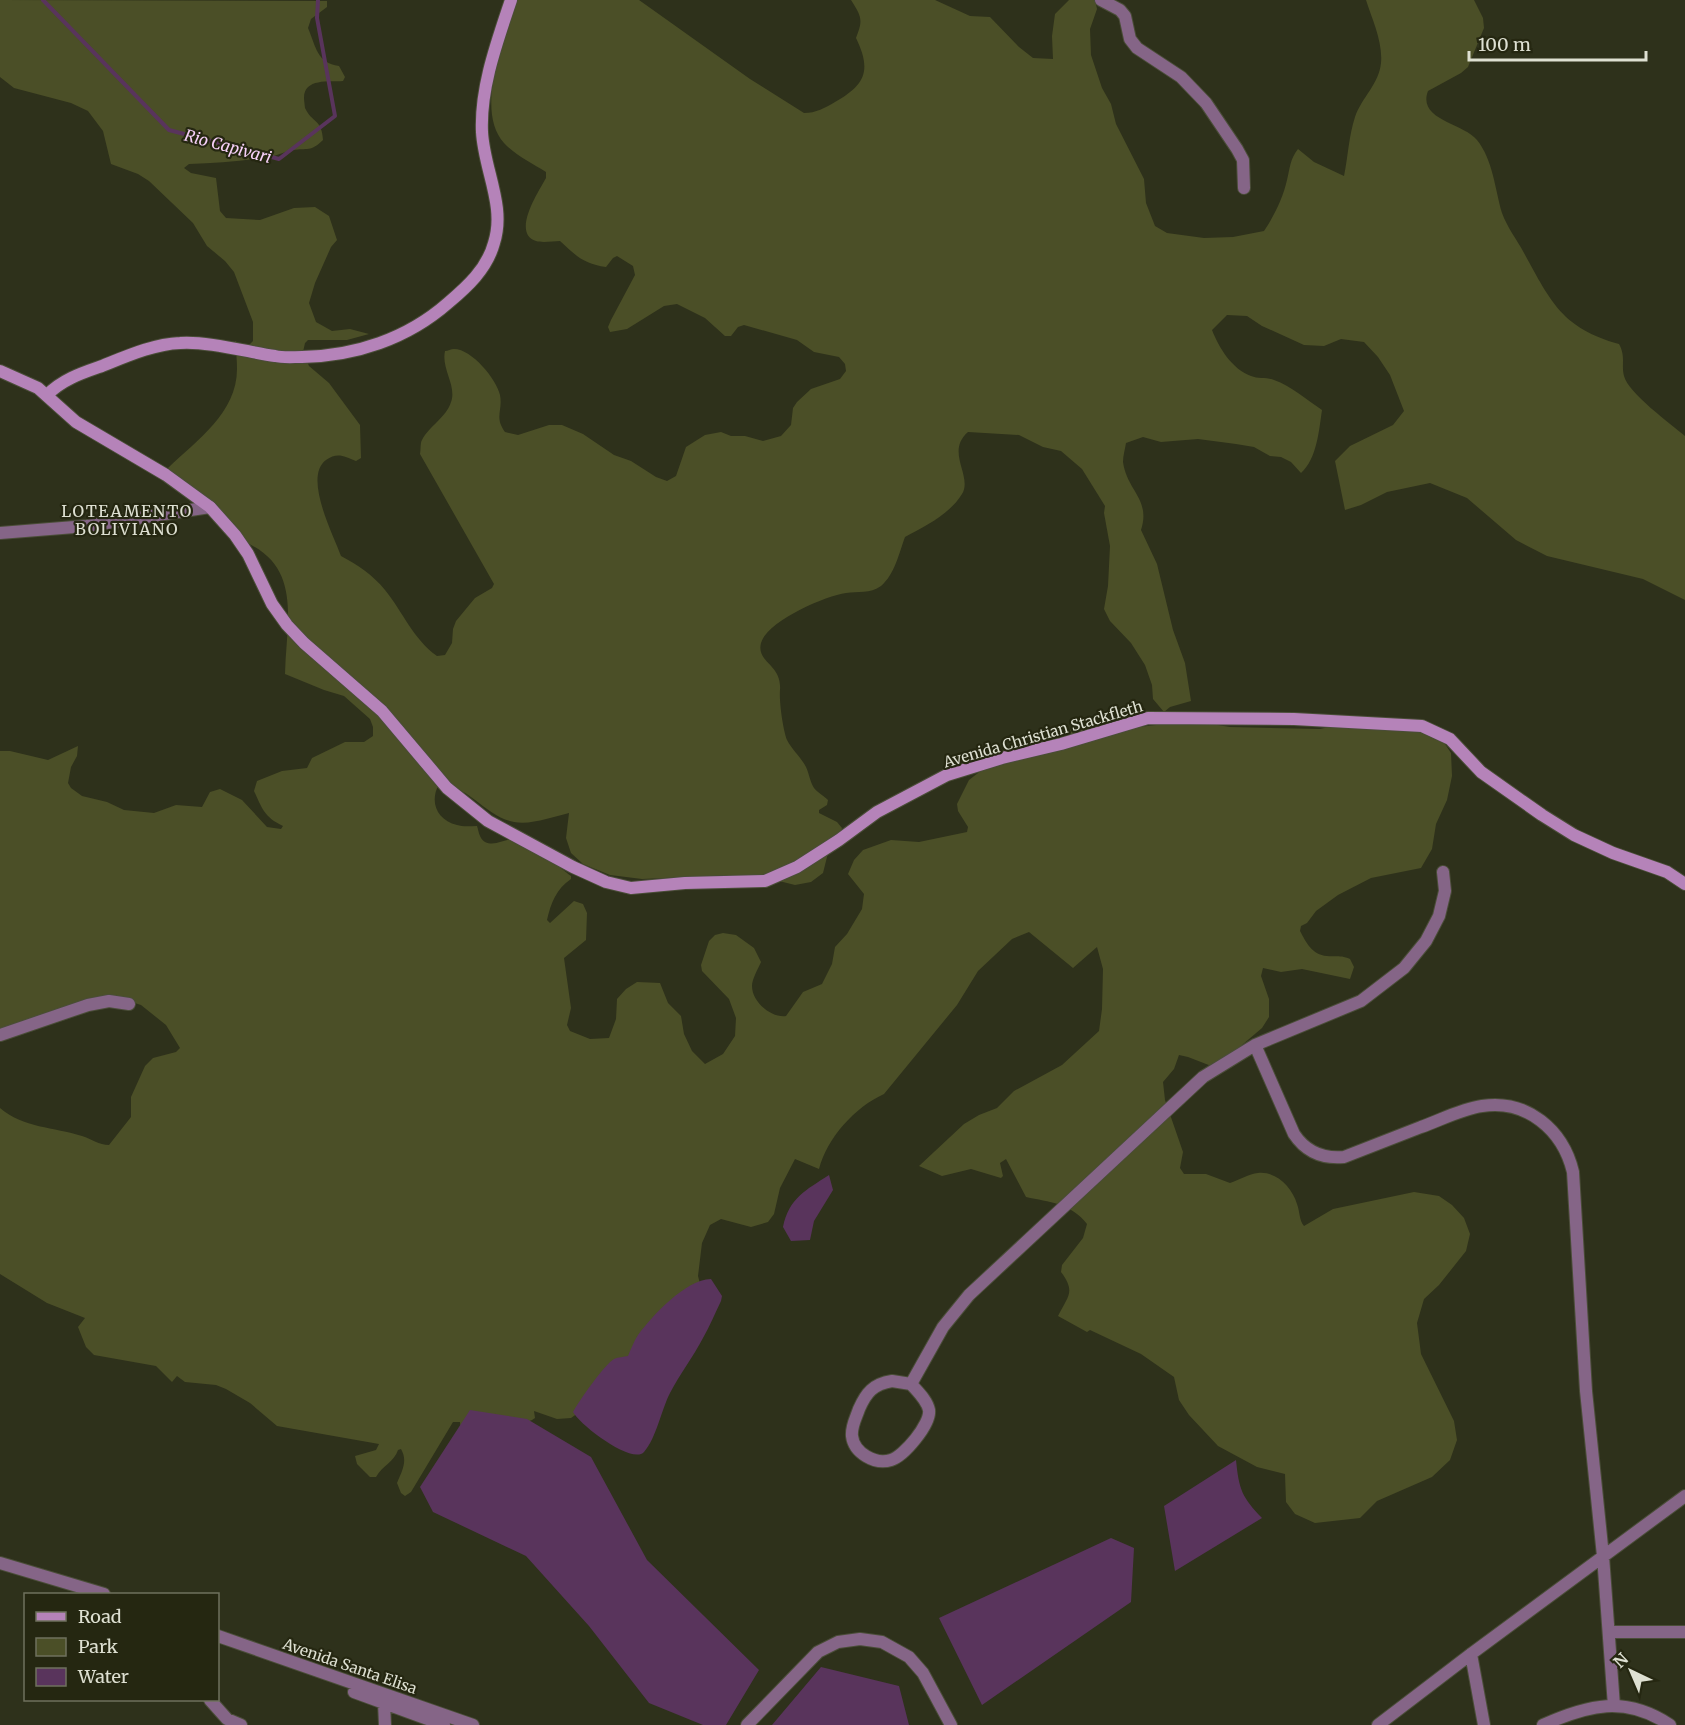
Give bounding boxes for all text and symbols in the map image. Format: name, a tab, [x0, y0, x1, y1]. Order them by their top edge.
scale bar	[1469, 24, 1646, 62]
text: 100 m	[1478, 33, 1531, 56]
water label: Rio Capivari	[182, 125, 274, 167]
district label: LOTEAMENTO BOLIVIANO	[61, 501, 193, 539]
street label: Avenida Christian Stackfleth	[940, 696, 1145, 772]
legend	[24, 1593, 219, 1701]
text: Road	[78, 1605, 122, 1628]
street label: Avenida Santa Elisa	[279, 1634, 420, 1698]
text: Park	[78, 1635, 119, 1658]
north arrow	[1601, 1641, 1661, 1701]
text: N	[1609, 1648, 1632, 1672]
text: Water	[77, 1665, 129, 1688]

